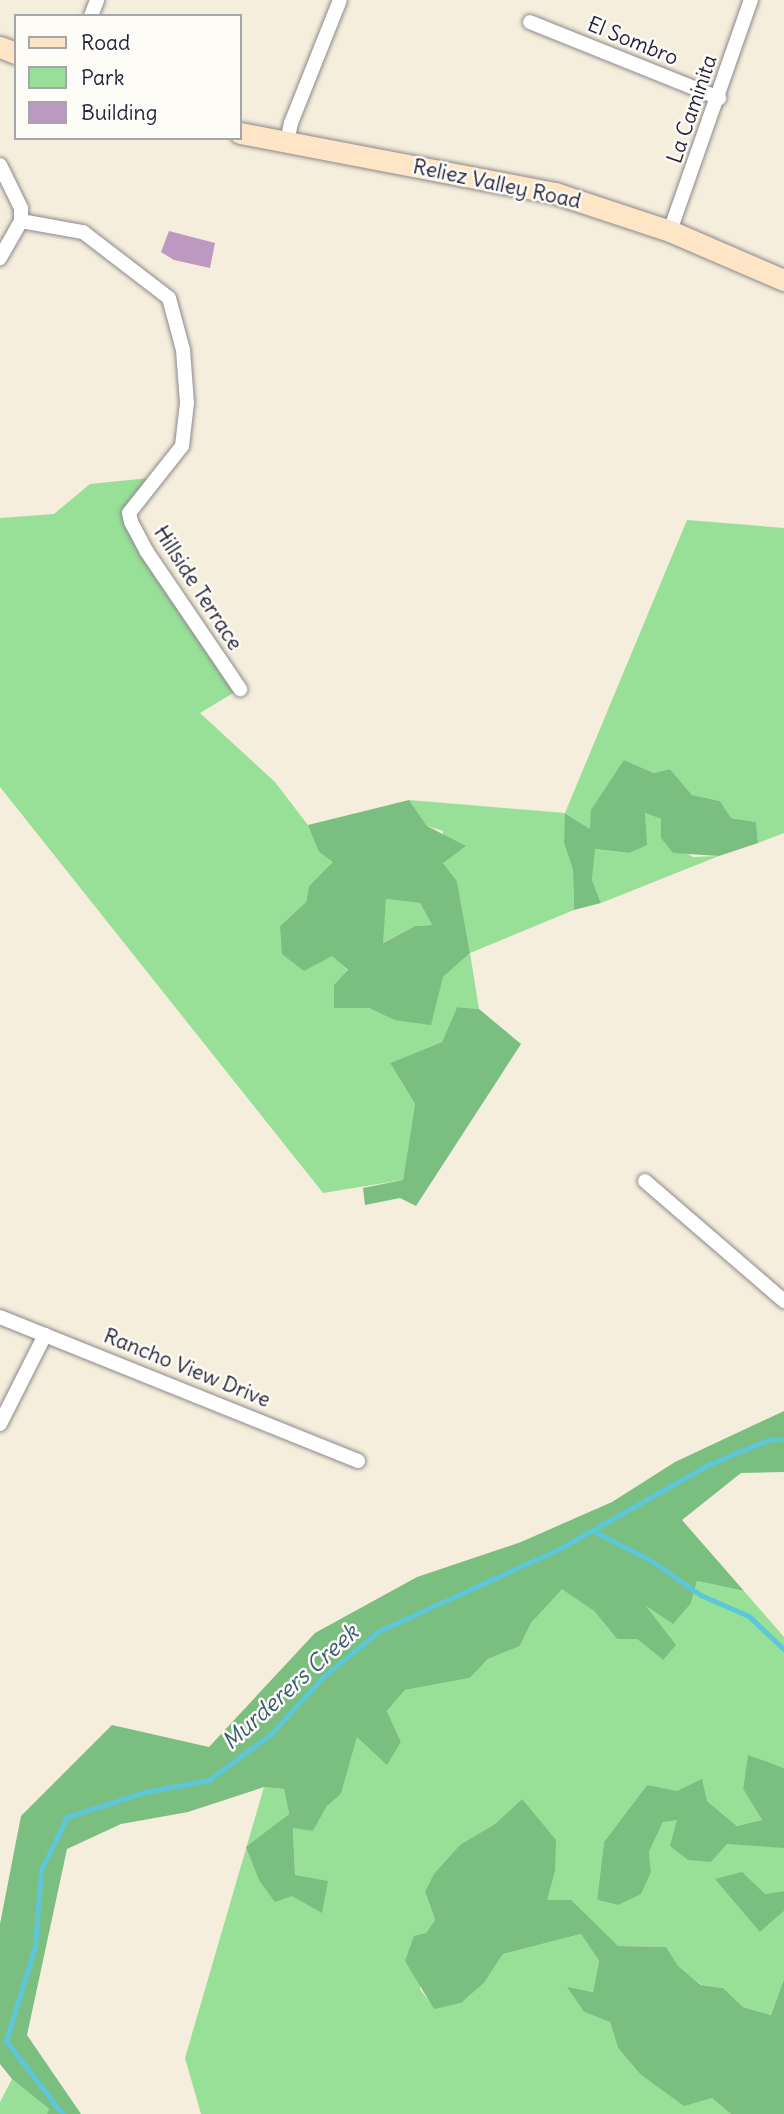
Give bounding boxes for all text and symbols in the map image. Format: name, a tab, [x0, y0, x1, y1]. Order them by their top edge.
street label: El Sombro	[584, 11, 682, 71]
legend	[14, 14, 242, 140]
text: Road	[81, 29, 130, 56]
street label: La Caminita	[662, 51, 722, 167]
text: Park	[81, 64, 124, 91]
text: Building	[81, 99, 157, 126]
street label: Reliez Valley Road	[411, 154, 583, 214]
street label: Hillside Terrace	[148, 521, 248, 655]
street label: Rancho View Drive	[100, 1323, 274, 1413]
water label: Murderers Creek	[216, 1619, 364, 1755]

